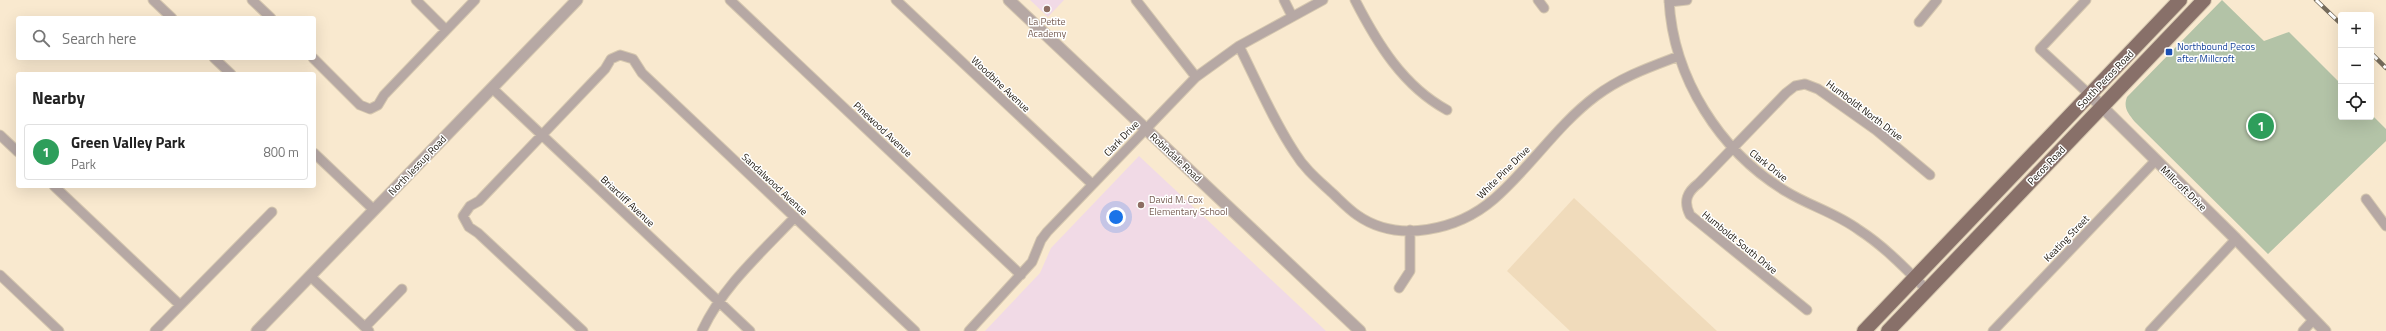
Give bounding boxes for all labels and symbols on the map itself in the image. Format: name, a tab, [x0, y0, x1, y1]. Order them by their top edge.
marker: La Petite Academy	[1042, 4, 1052, 14]
place label: La Petite Academy	[1028, 14, 1067, 41]
place label: Northbound Pecos after Millcroft	[2177, 39, 2256, 66]
street label: South Pecos Road	[2074, 47, 2137, 112]
marker: Northbound Pecos after Millcroft	[2164, 47, 2174, 57]
street label: Woodbine Avenue	[968, 53, 1034, 116]
street label: Humboldt North Drive	[1823, 77, 1906, 144]
street label: Pinewood Avenue	[850, 98, 915, 161]
pin: 1	[2248, 111, 2274, 141]
street label: Clark Drive	[1100, 117, 1142, 160]
street label: Robindale Road	[1147, 129, 1205, 185]
street label: North Jessup Road	[385, 132, 450, 199]
street label: White Pine Drive	[1473, 142, 1533, 202]
street label: Pecos Road	[2024, 143, 2069, 188]
street label: Clark Drive	[1746, 146, 1791, 185]
street label: Sandalwood Avenue	[738, 150, 811, 219]
street label: Millcroft Drive	[2157, 162, 2210, 214]
street label: Briarcliff Avenue	[597, 172, 658, 230]
place label: David M. Cox Elementary School	[1149, 192, 1228, 219]
marker: David M. Cox Elementary School	[1136, 200, 1146, 210]
your location	[1106, 207, 1126, 227]
street label: Humboldt South Drive	[1699, 207, 1781, 278]
street label: Keating Street	[2040, 211, 2093, 265]

